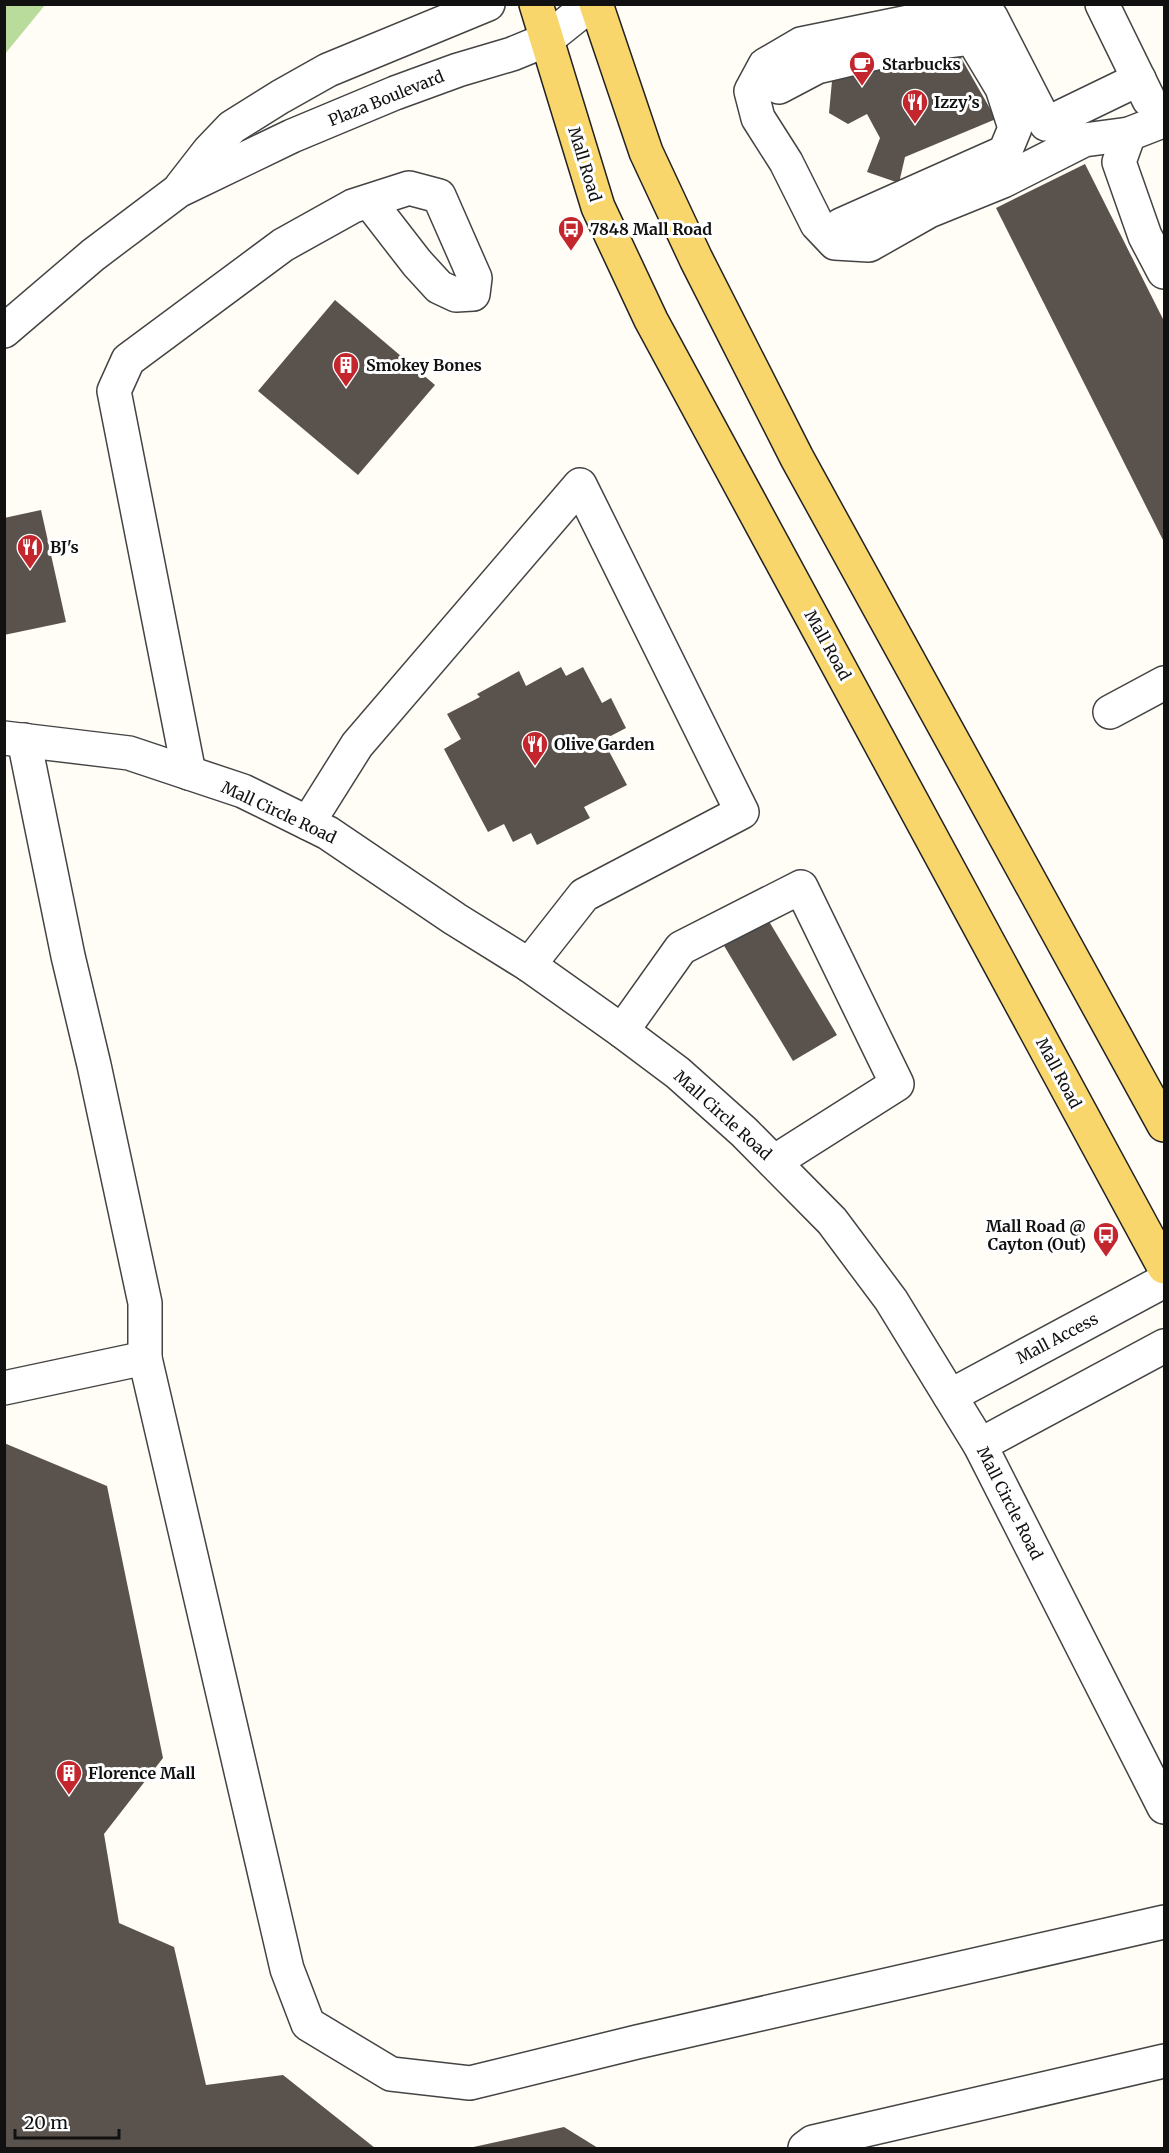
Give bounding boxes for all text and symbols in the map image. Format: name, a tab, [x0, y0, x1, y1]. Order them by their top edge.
cafe icon: Starbucks	[847, 49, 877, 87]
place label: Starbucks	[882, 54, 961, 74]
street label: Plaza Boulevard	[325, 66, 447, 130]
restaurant icon: Izzy’s	[900, 87, 930, 125]
place label: Izzy’s	[934, 92, 980, 112]
street label: Mall Road	[564, 124, 606, 204]
bus stop icon: 7848 Mall Road	[556, 214, 586, 252]
place label: 7848 Mall Road	[590, 219, 712, 239]
building icon: Smokey Bones	[331, 350, 361, 388]
place label: Smokey Bones	[366, 355, 482, 375]
restaurant icon: BJ's	[15, 532, 45, 570]
place label: BJ's	[50, 537, 79, 557]
street label: Mall Road	[801, 606, 856, 684]
restaurant icon: Olive Garden	[520, 729, 550, 767]
place label: Olive Garden	[554, 734, 655, 754]
street label: Mall Circle Road	[218, 777, 340, 847]
street label: Mall Road	[1032, 1034, 1086, 1112]
street label: Mall Circle Road	[670, 1066, 776, 1164]
place label: Mall Road @ Cayton (Out)	[986, 1216, 1086, 1254]
bus stop icon: Mall Road @ Cayton (Out)	[1091, 1220, 1121, 1258]
street label: Mall Access	[1013, 1308, 1101, 1368]
street label: Mall Circle Road	[973, 1443, 1047, 1563]
building icon: Florence Mall	[54, 1758, 84, 1796]
place label: Florence Mall	[88, 1763, 196, 1783]
scale bar	[15, 2102, 118, 2140]
text: 20 m	[24, 2111, 68, 2134]

